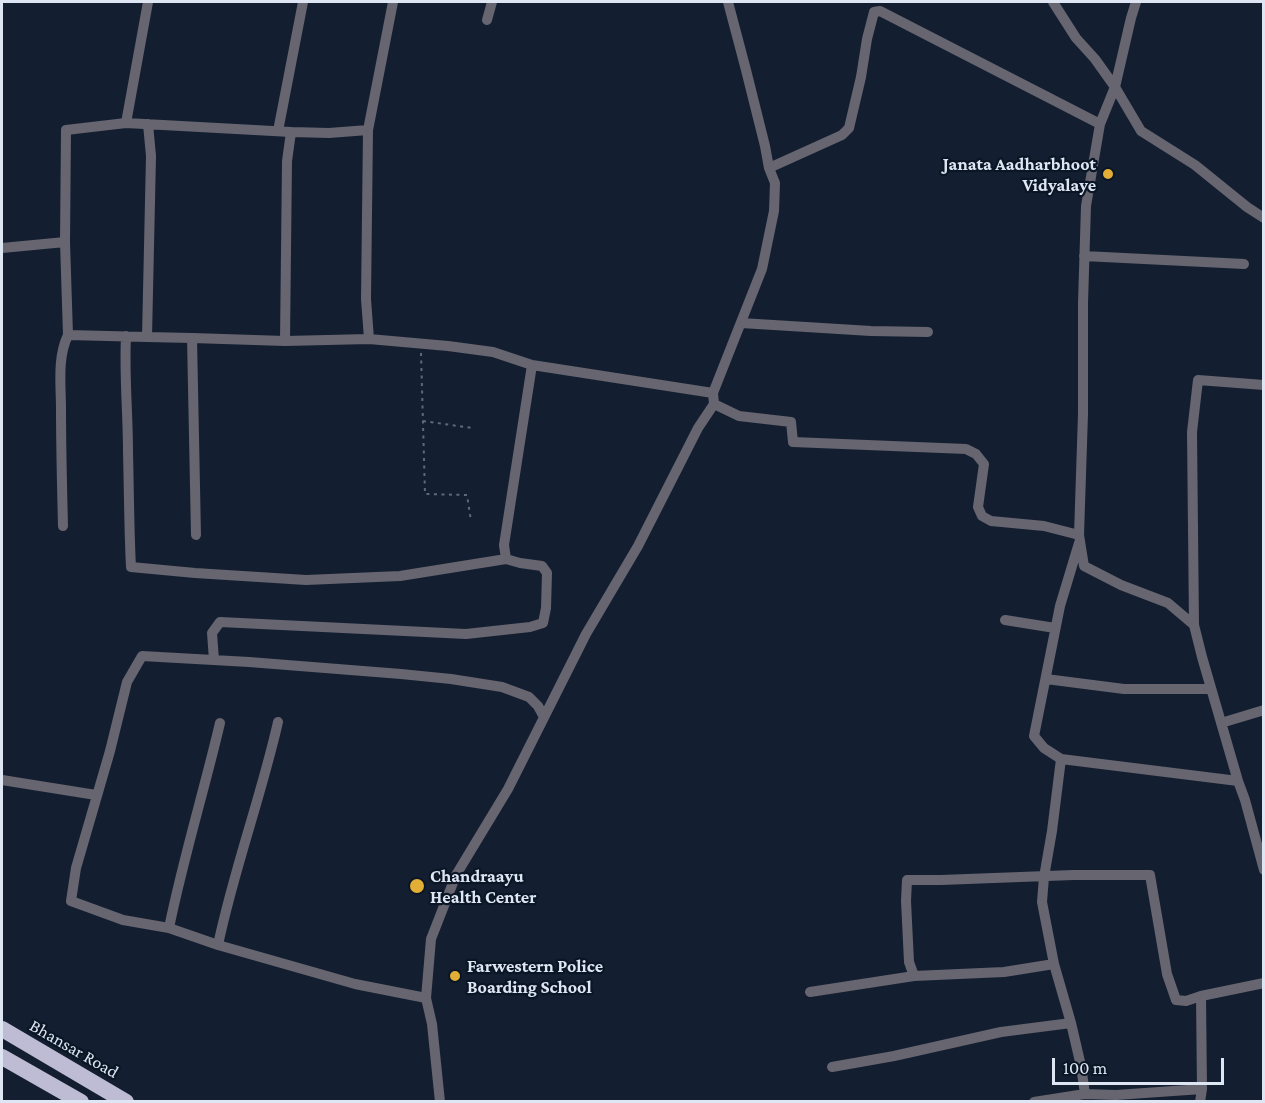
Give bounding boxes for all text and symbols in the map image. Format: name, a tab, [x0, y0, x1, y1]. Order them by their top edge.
place label: Janata Aadharbhoot Vidyalaye	[943, 153, 1096, 195]
marker: Janata Aadharbhoot Vidyalaye	[1101, 167, 1115, 181]
place label: Chandraayu Health Center	[430, 865, 536, 908]
marker: Chandraayu Health Center	[408, 877, 426, 895]
place label: Farwestern Police Boarding School	[467, 955, 603, 998]
marker: Farwestern Police Boarding School	[448, 969, 462, 983]
street label: Bhansar Road	[26, 1015, 122, 1083]
scale bar	[1055, 1046, 1228, 1084]
text: 100 m	[1063, 1058, 1107, 1078]

